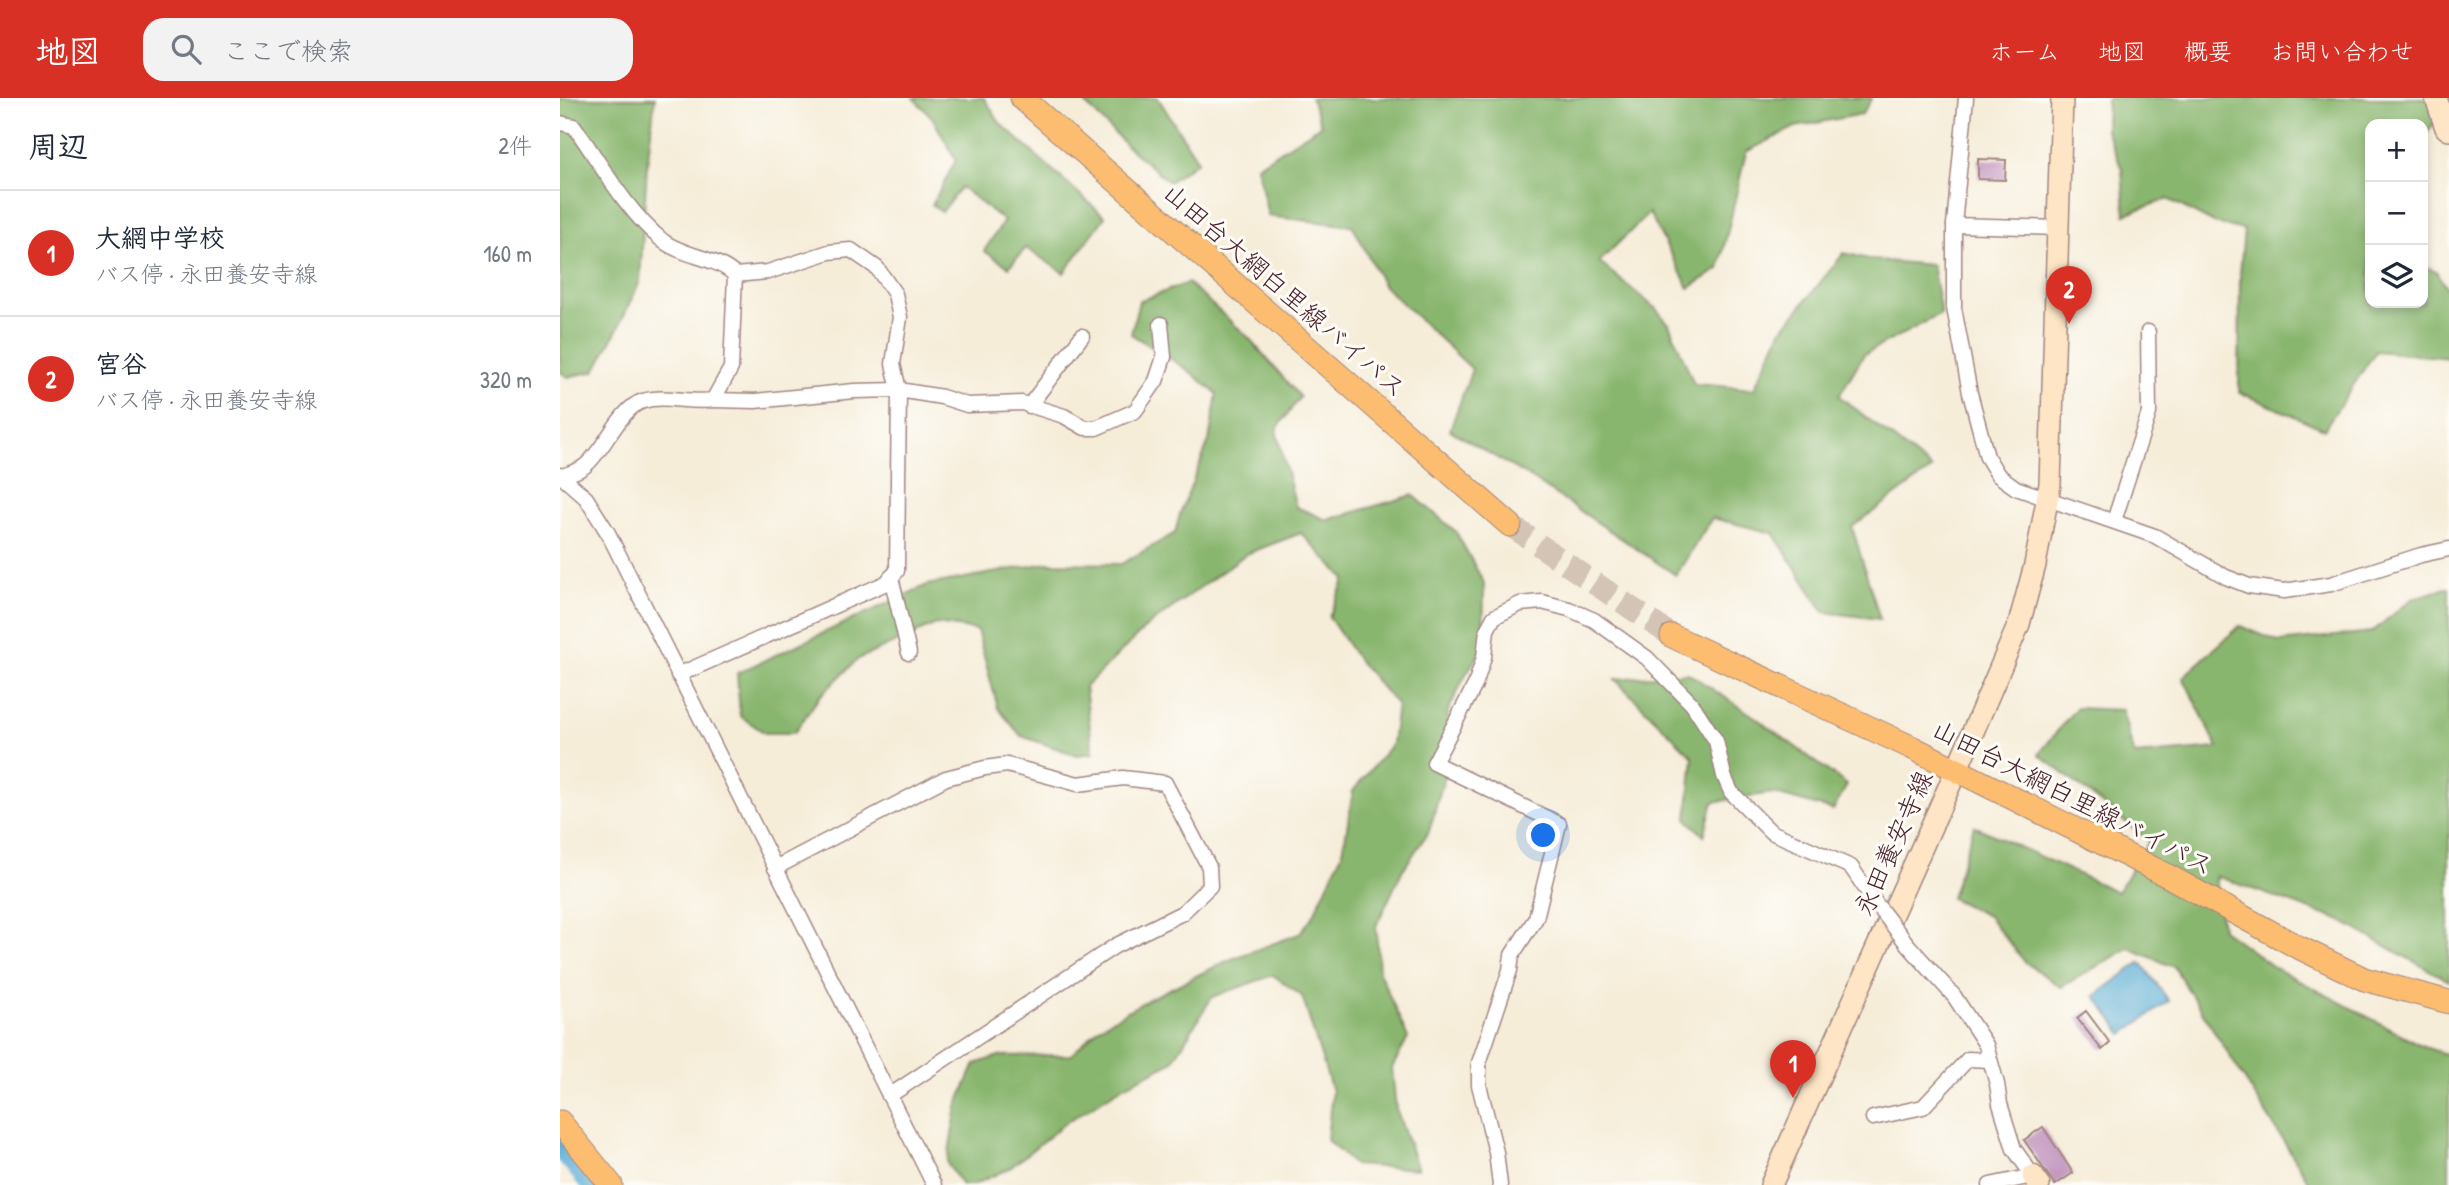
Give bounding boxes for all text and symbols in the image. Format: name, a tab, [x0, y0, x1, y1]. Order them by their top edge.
search box	[143, 18, 633, 81]
text: 地図	[35, 29, 101, 73]
icon: search	[167, 30, 205, 68]
text: ここで検索	[223, 33, 353, 68]
text: ホーム	[1989, 35, 2060, 67]
text: 地図	[2098, 35, 2146, 67]
text: 概要	[2184, 35, 2232, 67]
text: お問い合わせ	[2270, 35, 2414, 67]
map controls	[2365, 119, 2428, 308]
button: +	[2365, 119, 2428, 182]
text: 周辺	[28, 126, 88, 166]
text: 2件	[498, 130, 532, 161]
street label: 山田台大網白里線バイパス	[1156, 175, 1414, 405]
button: −	[2365, 182, 2428, 245]
text: 大網中学校	[95, 220, 225, 255]
text: 1	[47, 238, 55, 269]
text: 160 m	[483, 238, 532, 269]
button: layers	[2365, 245, 2428, 308]
text: バス停 · 永田養安寺線	[95, 258, 317, 289]
pin: 2	[2046, 266, 2092, 324]
text: 宮谷	[95, 346, 147, 381]
text: 2	[46, 364, 56, 395]
text: 320 m	[480, 364, 532, 395]
text: バス停 · 永田養安寺線	[95, 384, 317, 415]
street label: 山田台大網白里線バイパス	[1926, 711, 2220, 883]
street label: 永田養安寺線	[1845, 765, 1941, 921]
your location	[1526, 818, 1560, 852]
pin: 1	[1770, 1040, 1816, 1098]

